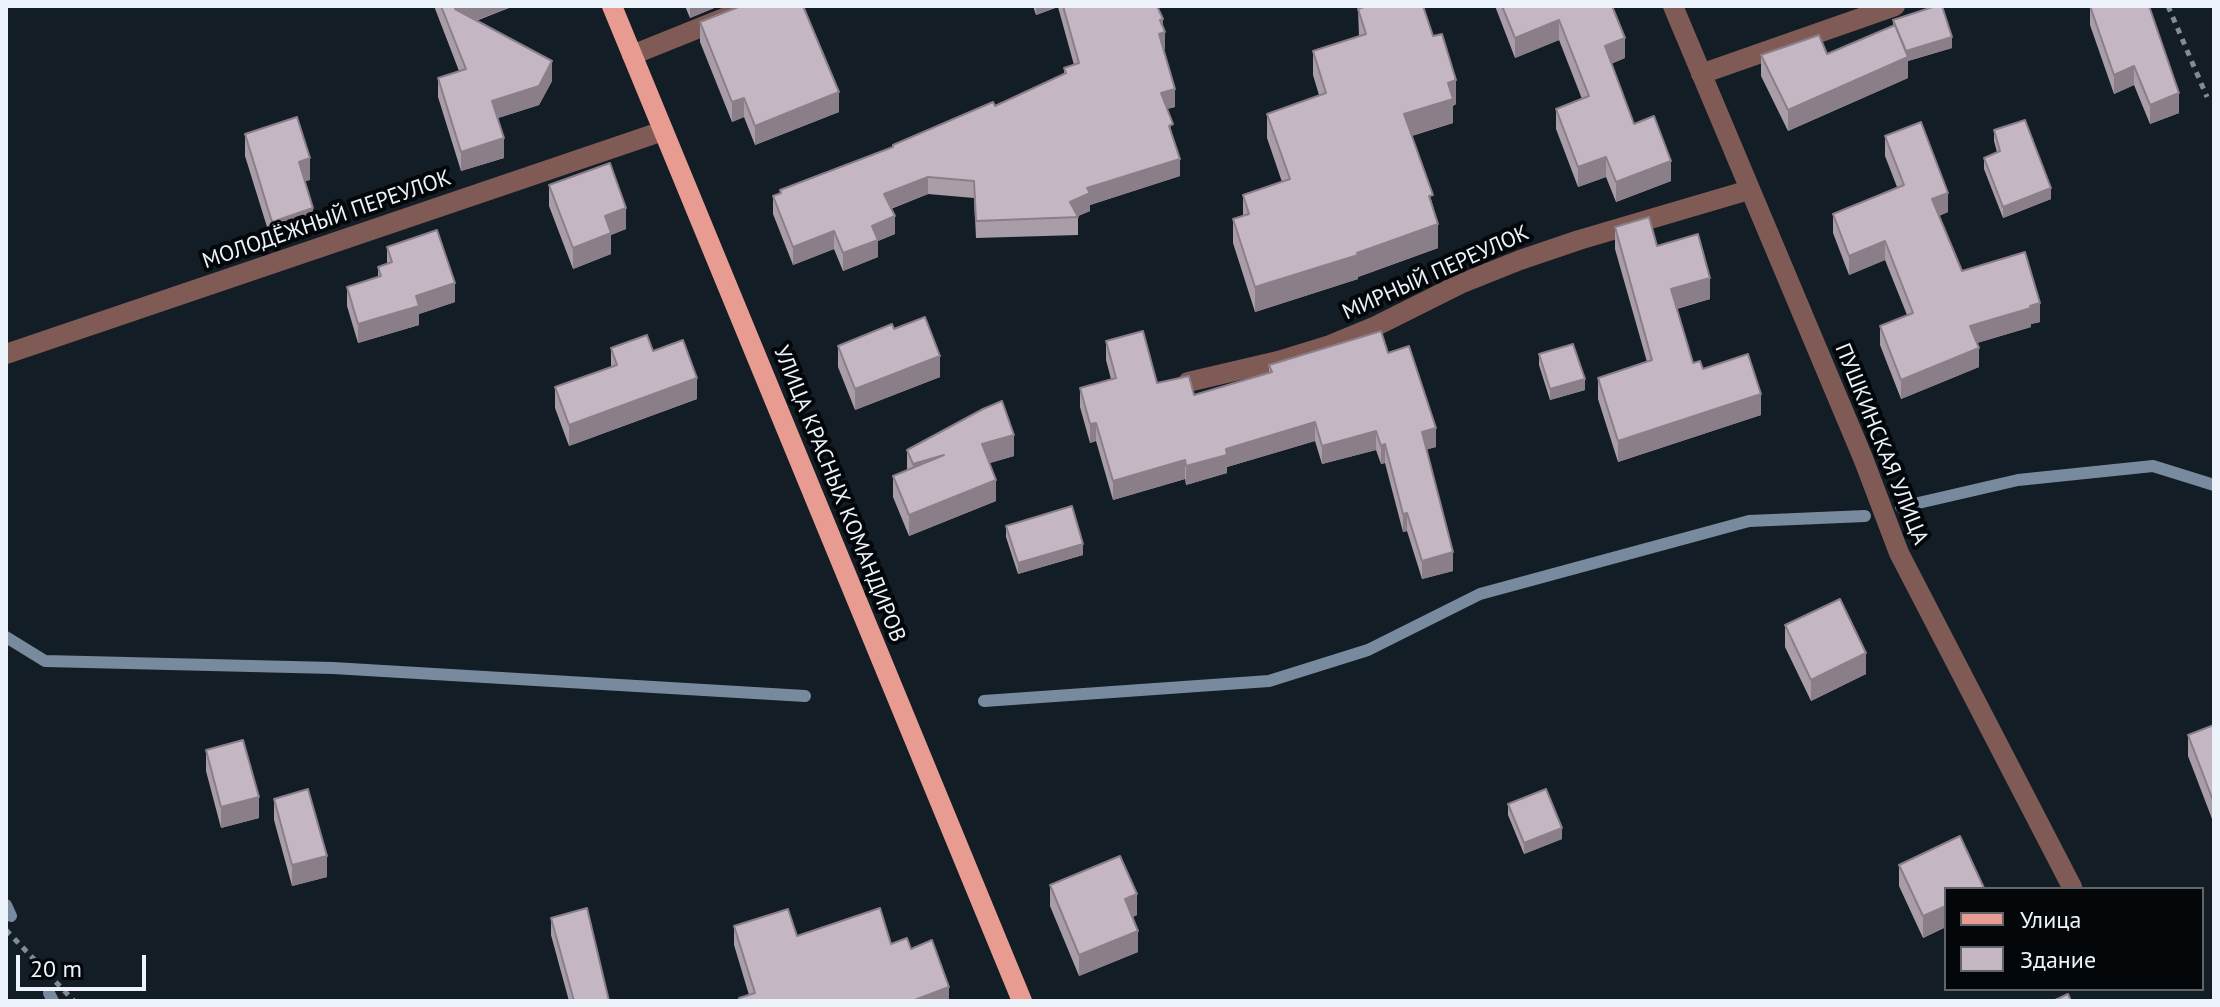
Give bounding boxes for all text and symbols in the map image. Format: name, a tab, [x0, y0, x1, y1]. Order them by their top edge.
street label: МОЛОДЁЖНЫЙ ПЕРЕУЛОК	[199, 165, 455, 275]
street label: МИРНЫЙ ПЕРЕУЛОК	[1339, 220, 1533, 326]
street label: ПУШКИНСКАЯ УЛИЦА	[1829, 340, 1933, 548]
street label: УЛИЦА КРАСНЫХ КОМАНДИРОВ	[767, 342, 911, 646]
legend	[1944, 887, 2204, 991]
text: Улица	[2020, 904, 2081, 935]
scale bar	[20, 939, 150, 989]
text: Здание	[2020, 944, 2096, 975]
text: 20 m	[30, 953, 82, 984]

